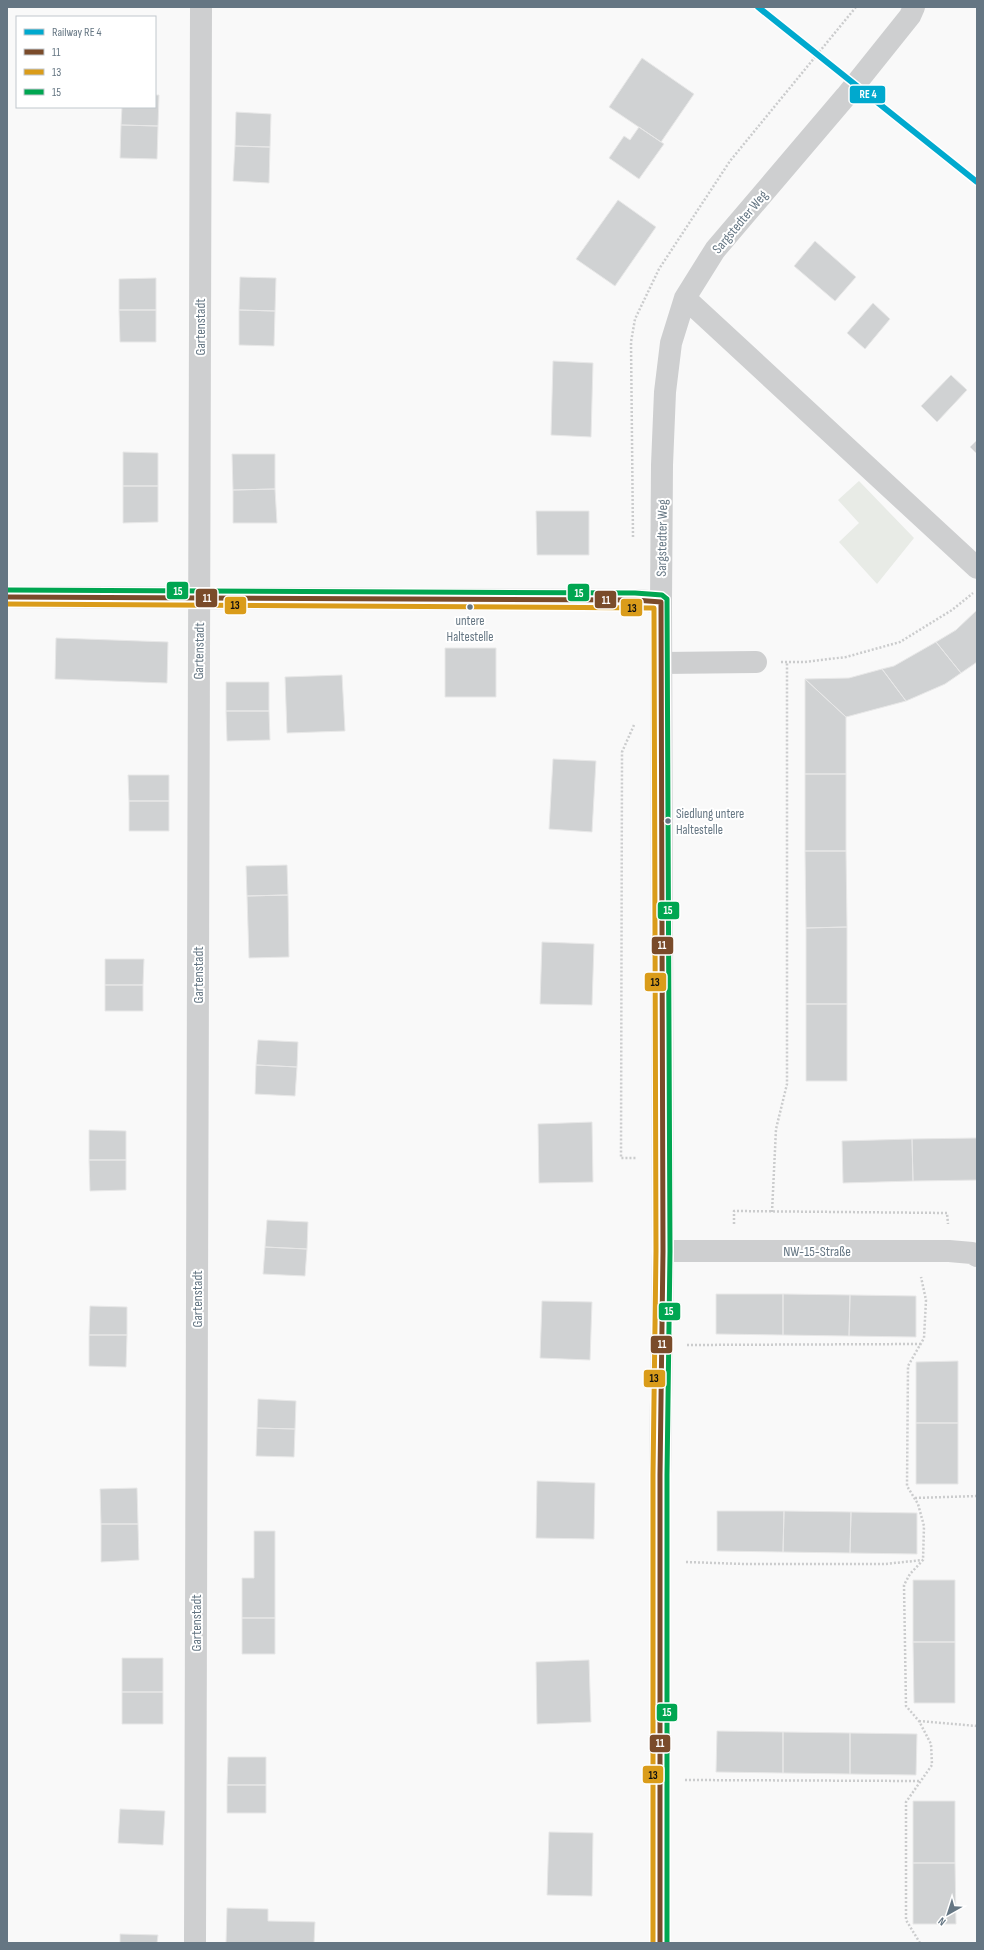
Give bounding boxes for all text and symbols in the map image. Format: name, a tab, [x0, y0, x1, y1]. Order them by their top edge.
legend	[16, 16, 156, 108]
text: Railway RE 4	[52, 25, 102, 40]
text: 11	[52, 45, 61, 60]
text: 13	[52, 65, 61, 80]
text: 15	[52, 85, 61, 100]
line badge: RE 4	[849, 85, 886, 104]
text: RE 4	[859, 88, 877, 101]
street label: Sargstedter Weg	[709, 187, 772, 257]
street label: Gartenstadt	[192, 299, 209, 356]
street label: Sargstedter Weg	[653, 499, 671, 577]
line badge: 15	[166, 581, 189, 600]
line badge: 15	[567, 583, 590, 602]
text: 15	[173, 585, 183, 598]
text: 15	[574, 587, 584, 600]
line badge: 11	[195, 588, 218, 608]
line badge: 11	[594, 590, 617, 609]
text: 11	[203, 592, 212, 605]
text: 11	[602, 594, 611, 607]
line badge: 13	[224, 596, 247, 615]
line badge: 13	[620, 598, 643, 617]
text: 13	[230, 599, 240, 612]
marker: untere Haltestelle	[465, 602, 475, 612]
text: 13	[627, 602, 637, 615]
place label: untere Haltestelle	[447, 613, 493, 645]
street label: Gartenstadt	[190, 622, 208, 680]
place label: Siedlung untere Haltestelle	[676, 806, 744, 838]
marker: Siedlung untere Haltestelle	[663, 816, 673, 826]
line badge: 15	[657, 901, 680, 920]
text: 15	[663, 904, 673, 917]
line badge: 11	[651, 936, 674, 955]
text: 11	[658, 939, 667, 952]
street label: Gartenstadt	[190, 947, 207, 1004]
line badge: 13	[644, 972, 667, 992]
text: 13	[650, 976, 660, 989]
street label: NW-15-Straße	[783, 1243, 851, 1260]
street label: Gartenstadt	[189, 1271, 206, 1328]
line badge: 15	[658, 1302, 681, 1321]
text: 15	[664, 1305, 674, 1318]
line badge: 11	[650, 1335, 673, 1354]
text: 11	[658, 1338, 667, 1351]
line badge: 13	[643, 1369, 666, 1388]
text: 13	[649, 1372, 659, 1385]
street label: Gartenstadt	[188, 1595, 205, 1652]
line badge: 15	[656, 1703, 678, 1722]
text: 15	[662, 1706, 672, 1719]
line badge: 11	[649, 1734, 671, 1753]
text: 11	[656, 1737, 665, 1750]
line badge: 13	[642, 1765, 664, 1784]
text: 13	[648, 1769, 658, 1782]
north arrow	[928, 1894, 968, 1934]
text: N	[936, 1914, 948, 1928]

